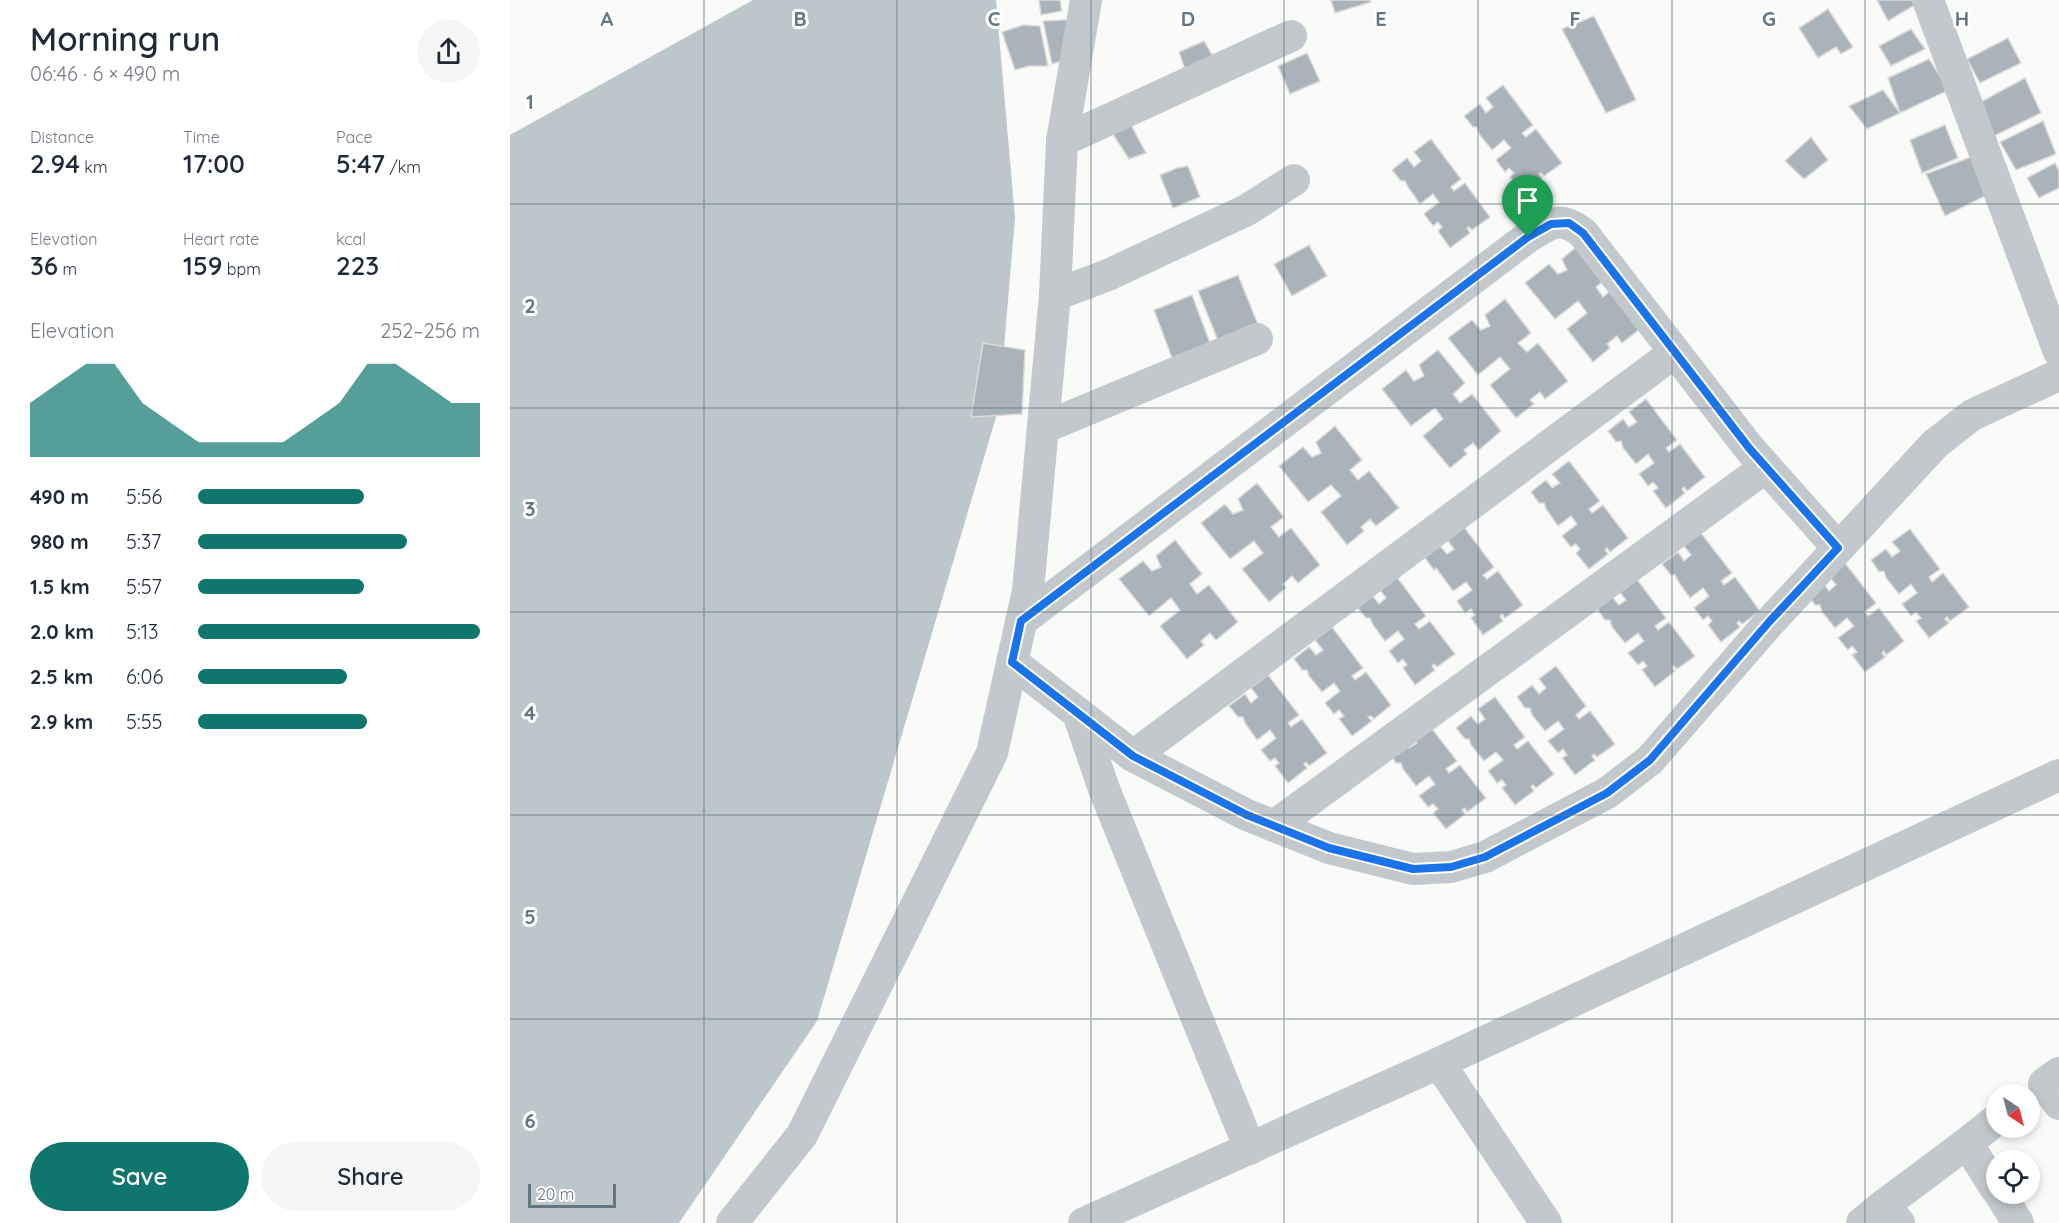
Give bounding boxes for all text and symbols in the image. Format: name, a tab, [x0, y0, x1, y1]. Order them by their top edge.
text: A	[601, 6, 614, 31]
text: B	[793, 6, 807, 31]
text: C	[988, 6, 1001, 31]
text: D	[1181, 6, 1195, 31]
text: E	[1375, 6, 1387, 31]
text: F	[1569, 6, 1581, 31]
text: G	[1762, 6, 1776, 31]
text: H	[1955, 6, 1969, 31]
text: Morning run	[30, 18, 220, 59]
button: share	[417, 20, 480, 83]
text: 06:46 · 6 × 490 m	[30, 61, 180, 86]
text: 1	[526, 89, 534, 114]
text: Distance	[30, 127, 94, 147]
text: Time	[183, 127, 220, 147]
text: Pace	[336, 127, 372, 147]
text: 2.94	[30, 147, 80, 180]
text: 17:00	[183, 147, 245, 180]
text: 5:47	[336, 147, 385, 180]
text: km	[80, 157, 108, 177]
text: /km	[385, 157, 421, 177]
pin	[1502, 175, 1553, 237]
icon: arrive	[1511, 184, 1544, 217]
text: Elevation	[30, 229, 97, 249]
text: Heart rate	[183, 229, 259, 249]
text: kcal	[336, 229, 366, 249]
text: 36	[30, 249, 58, 282]
text: 159	[183, 249, 222, 282]
text: 223	[336, 249, 379, 282]
text: m	[58, 259, 77, 279]
text: bpm	[222, 259, 261, 279]
text: 2	[524, 293, 536, 318]
text: Elevation	[30, 318, 114, 343]
text: 252–256 m	[380, 318, 480, 343]
text: 490 m	[30, 484, 89, 509]
text: 5:56	[126, 484, 162, 509]
text: 3	[525, 496, 535, 521]
text: 980 m	[30, 529, 89, 554]
text: 5:37	[126, 529, 161, 554]
text: 1.5 km	[30, 574, 90, 599]
text: 5:57	[126, 574, 162, 599]
text: 2.0 km	[30, 619, 94, 644]
text: 5:13	[126, 619, 159, 644]
text: 2.5 km	[30, 664, 93, 689]
text: 6:06	[126, 664, 163, 689]
text: 4	[524, 700, 536, 725]
text: 2.9 km	[30, 709, 93, 734]
text: 5:55	[126, 709, 162, 734]
text: 5	[524, 904, 536, 929]
north arrow	[1986, 1084, 2040, 1138]
map controls	[1986, 1084, 2040, 1204]
text: 6	[524, 1108, 536, 1133]
button: Save	[30, 1142, 249, 1211]
button: Share	[261, 1142, 480, 1211]
button: locate	[1986, 1150, 2040, 1204]
scale bar	[528, 1181, 616, 1208]
text: 20 m	[537, 1184, 574, 1204]

